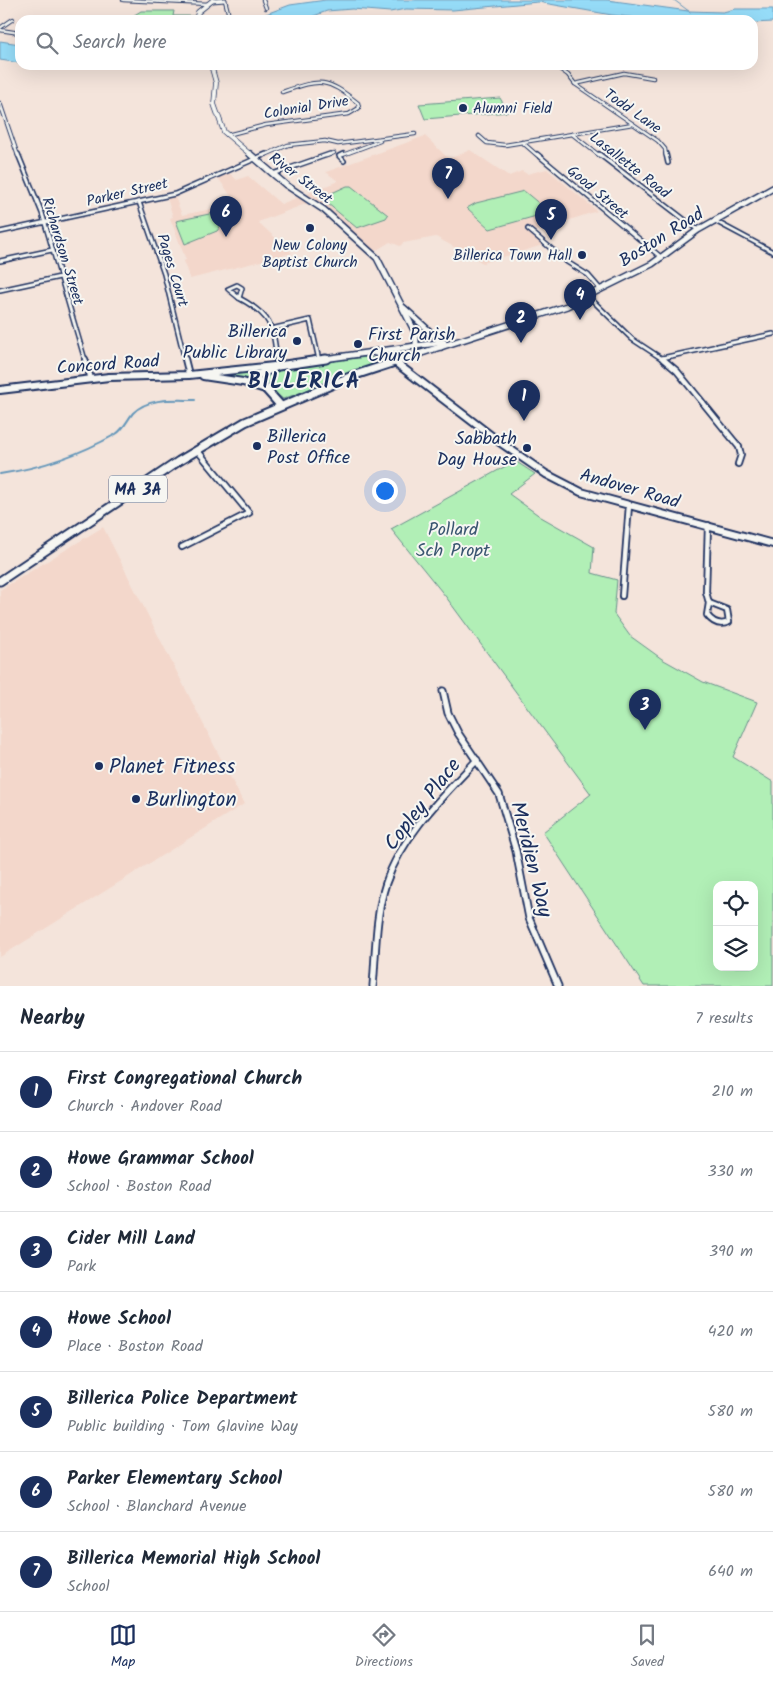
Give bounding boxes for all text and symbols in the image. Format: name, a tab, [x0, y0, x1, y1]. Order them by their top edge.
search box	[15, 15, 758, 70]
text: Search here	[73, 28, 167, 58]
icon: search	[33, 29, 61, 57]
street label: Todd Lane	[599, 83, 666, 141]
street label: Colonial Drive	[262, 89, 351, 127]
place label: Alumni Field	[473, 97, 552, 121]
marker: Alumni Field	[457, 102, 469, 114]
street label: Lasallette Road	[584, 126, 675, 205]
street label: River Street	[263, 147, 337, 211]
pin: 7	[432, 158, 464, 199]
street label: Good Street	[561, 160, 634, 226]
street label: Parker Street	[84, 172, 171, 214]
street label: Richardson Street	[34, 194, 90, 308]
pin: 6	[210, 196, 242, 237]
pin: 5	[535, 199, 567, 240]
street label: Boston Road	[614, 200, 711, 276]
marker: New Colony Baptist Church	[304, 222, 316, 234]
street label: Pages Court	[150, 231, 195, 310]
place label: New Colony Baptist Church	[262, 234, 358, 275]
place label: Billerica Town Hall	[453, 244, 572, 268]
marker: Billerica Town Hall	[576, 249, 588, 261]
pin: 4	[564, 279, 596, 320]
pin: 2	[505, 302, 537, 343]
place label: Billerica Public Library	[183, 318, 288, 368]
place label: First Parish Church	[368, 321, 455, 371]
marker: Billerica Public Library	[291, 335, 303, 347]
marker: First Parish Church	[352, 338, 364, 350]
street label: Concord Road	[56, 347, 161, 384]
district label: BILLERICA	[247, 365, 361, 400]
pin: 1	[508, 380, 540, 421]
place label: Billerica Post Office	[267, 423, 350, 473]
place label: Sabbath Day House	[437, 425, 517, 475]
marker: Billerica Post Office	[251, 440, 263, 452]
marker: Sabbath Day House	[521, 442, 533, 454]
street label: Andover Road	[576, 461, 684, 518]
road number: MA 3A	[109, 476, 167, 502]
your location	[372, 478, 398, 504]
park label: Pollard Sch Propt	[416, 516, 491, 566]
pin: 3	[629, 689, 661, 730]
place label: Planet Fitness	[109, 751, 235, 784]
street label: Copley Place	[376, 751, 470, 858]
marker: Planet Fitness	[93, 760, 105, 772]
place label: Burlington	[146, 784, 237, 817]
marker: Burlington	[130, 793, 142, 805]
street label: Meridien Way	[500, 798, 561, 921]
map controls	[713, 881, 758, 971]
button: locate	[713, 881, 758, 926]
button: layers	[713, 926, 758, 971]
text: Nearby	[20, 1002, 85, 1035]
text: 7 results	[695, 1006, 753, 1031]
text: First Congregational Church	[67, 1064, 302, 1094]
text: 1	[34, 1079, 38, 1104]
text: 210 m	[712, 1079, 753, 1104]
text: Church · Andover Road	[67, 1094, 222, 1119]
text: Howe Grammar School	[67, 1144, 254, 1174]
text: 2	[31, 1159, 41, 1184]
text: 330 m	[708, 1159, 753, 1184]
text: School · Boston Road	[67, 1174, 211, 1199]
text: Cider Mill Land	[67, 1224, 195, 1254]
text: 3	[32, 1239, 40, 1264]
text: 390 m	[709, 1239, 753, 1264]
text: Park	[67, 1254, 96, 1279]
text: Howe School	[67, 1304, 171, 1334]
text: 4	[32, 1319, 40, 1344]
text: 420 m	[708, 1319, 753, 1344]
text: Place · Boston Road	[67, 1334, 203, 1359]
text: Billerica Police Department	[67, 1384, 297, 1414]
text: 5	[32, 1399, 40, 1424]
text: 580 m	[708, 1399, 753, 1424]
text: Public building · Tom Glavine Way	[67, 1414, 298, 1439]
text: Parker Elementary School	[67, 1464, 282, 1494]
text: 6	[32, 1479, 40, 1504]
text: 580 m	[708, 1479, 753, 1504]
text: School · Blanchard Avenue	[67, 1494, 246, 1519]
text: Billerica Memorial High School	[67, 1544, 320, 1574]
text: 7	[32, 1559, 40, 1584]
text: 640 m	[708, 1559, 753, 1584]
text: School	[67, 1574, 110, 1599]
tab: Map	[109, 1621, 137, 1673]
tab: Directions	[355, 1621, 413, 1673]
tab: Saved	[631, 1621, 664, 1673]

